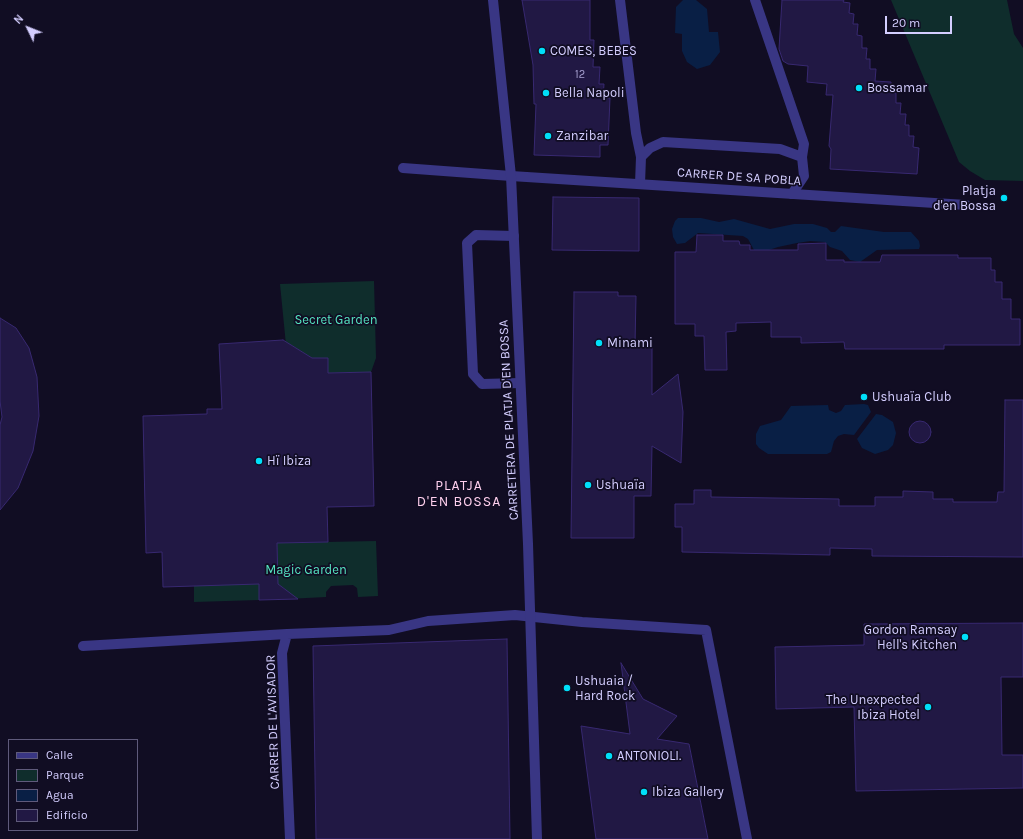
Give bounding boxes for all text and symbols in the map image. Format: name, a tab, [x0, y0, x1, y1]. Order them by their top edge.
north arrow	[8, 8, 48, 48]
scale bar	[887, 8, 954, 34]
text: N	[11, 12, 26, 27]
text: 20 m	[892, 16, 920, 30]
place label: COMES, BEBES	[550, 43, 637, 59]
marker: COMES, BEBES	[537, 46, 547, 56]
house number: 12	[575, 68, 585, 82]
place label: Bossamar	[867, 80, 927, 96]
marker: Bossamar	[854, 83, 864, 93]
place label: Bella Napoli	[554, 85, 625, 101]
marker: Bella Napoli	[541, 88, 551, 98]
place label: Zanzibar	[556, 128, 608, 144]
marker: Zanzibar	[543, 131, 553, 141]
street label: CARRER DE SA POBLA	[676, 165, 802, 189]
place label: Platja d'en Bossa	[933, 183, 996, 214]
marker: Platja d'en Bossa	[999, 193, 1009, 203]
park label: Secret Garden	[294, 312, 378, 328]
street label: CARRETERA DE PLATJA D'EN BOSSA	[496, 319, 522, 521]
place label: Minami	[607, 335, 653, 351]
marker: Minami	[594, 338, 604, 348]
place label: Ushuaïa Club	[872, 389, 951, 405]
marker: Ushuaïa Club	[859, 392, 869, 402]
place label: Hï Ibiza	[267, 453, 311, 469]
marker: Hï Ibiza	[254, 456, 264, 466]
place label: Ushuaïa	[596, 477, 645, 493]
district label: PLATJA D'EN BOSSA	[417, 478, 501, 510]
marker: Ushuaïa	[583, 480, 593, 490]
park label: Magic Garden	[265, 562, 347, 578]
place label: Gordon Ramsay Hell's Kitchen	[864, 622, 957, 653]
marker: Gordon Ramsay Hell's Kitchen	[960, 632, 970, 642]
street label: CARRER DE L'AVISADOR	[263, 654, 283, 790]
place label: Ushuaia / Hard Rock	[575, 673, 635, 704]
marker: Ushuaia / Hard Rock	[562, 683, 572, 693]
place label: The Unexpected Ibiza Hotel	[826, 692, 920, 723]
marker: The Unexpected Ibiza Hotel	[923, 702, 933, 712]
legend	[8, 739, 138, 831]
text: Calle	[46, 748, 73, 762]
place label: ANTONIOLI.	[617, 748, 681, 764]
marker: ANTONIOLI.	[604, 751, 614, 761]
text: Parque	[46, 768, 84, 782]
place label: Ibiza Gallery	[652, 784, 724, 800]
marker: Ibiza Gallery	[639, 787, 649, 797]
text: Agua	[46, 788, 74, 802]
text: Edificio	[46, 808, 87, 822]

